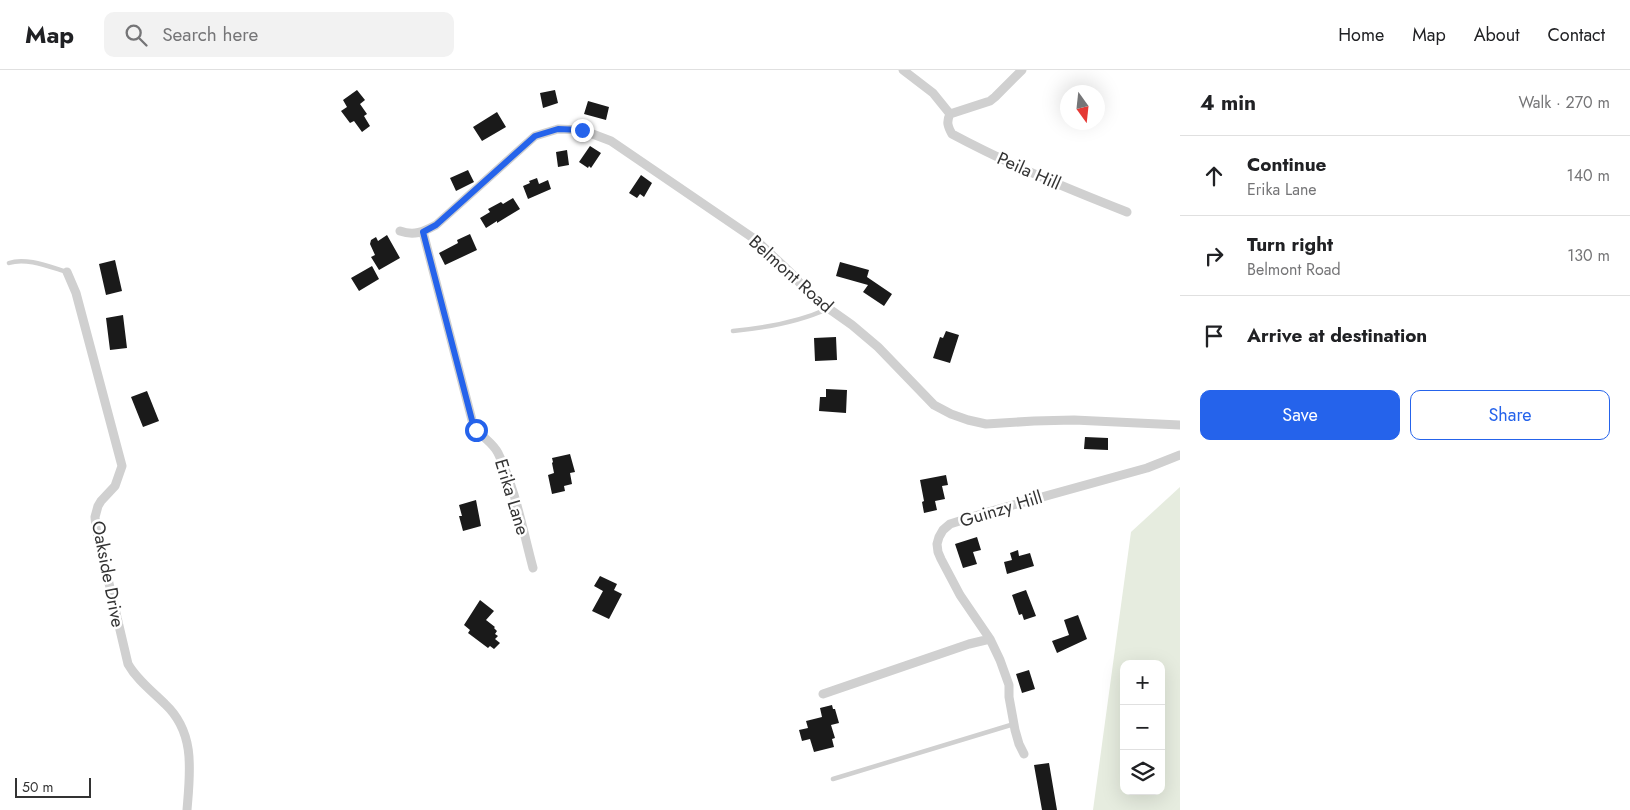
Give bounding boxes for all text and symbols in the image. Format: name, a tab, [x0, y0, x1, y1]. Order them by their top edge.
search box	[104, 12, 454, 57]
text: Map	[25, 17, 74, 52]
icon: search	[122, 21, 150, 49]
text: Search here	[162, 21, 258, 48]
text: Home	[1338, 22, 1384, 48]
text: Map	[1412, 22, 1446, 48]
text: About	[1474, 22, 1519, 48]
text: Contact	[1547, 22, 1605, 48]
north arrow	[1060, 85, 1105, 130]
text: 4 min	[1200, 88, 1256, 118]
text: Walk · 270 m	[1519, 91, 1610, 114]
route end	[571, 119, 594, 142]
street label: Peila Hill	[993, 145, 1065, 197]
text: Continue	[1247, 151, 1326, 178]
icon: ahead	[1200, 162, 1228, 190]
text: 140 m	[1567, 164, 1610, 187]
text: Erika Lane	[1247, 178, 1317, 201]
street label: Belmont Road	[743, 229, 839, 319]
text: Turn right	[1247, 231, 1333, 258]
icon: right	[1200, 242, 1228, 270]
text: 130 m	[1567, 244, 1610, 267]
text: Belmont Road	[1247, 258, 1341, 281]
icon: arrive	[1200, 322, 1228, 350]
text: Arrive at destination	[1247, 322, 1427, 349]
button: Save	[1200, 390, 1400, 440]
button: Share	[1410, 390, 1610, 440]
route start	[465, 419, 488, 442]
street label: Erika Lane	[488, 456, 536, 538]
street label: Guinzy Hill	[956, 484, 1046, 534]
street label: Oakside Drive	[85, 519, 131, 629]
map controls	[1120, 660, 1165, 795]
button: +	[1120, 660, 1165, 705]
button: −	[1120, 705, 1165, 750]
button: layers	[1120, 750, 1165, 795]
scale bar	[15, 775, 91, 798]
text: 50 m	[22, 777, 53, 797]

